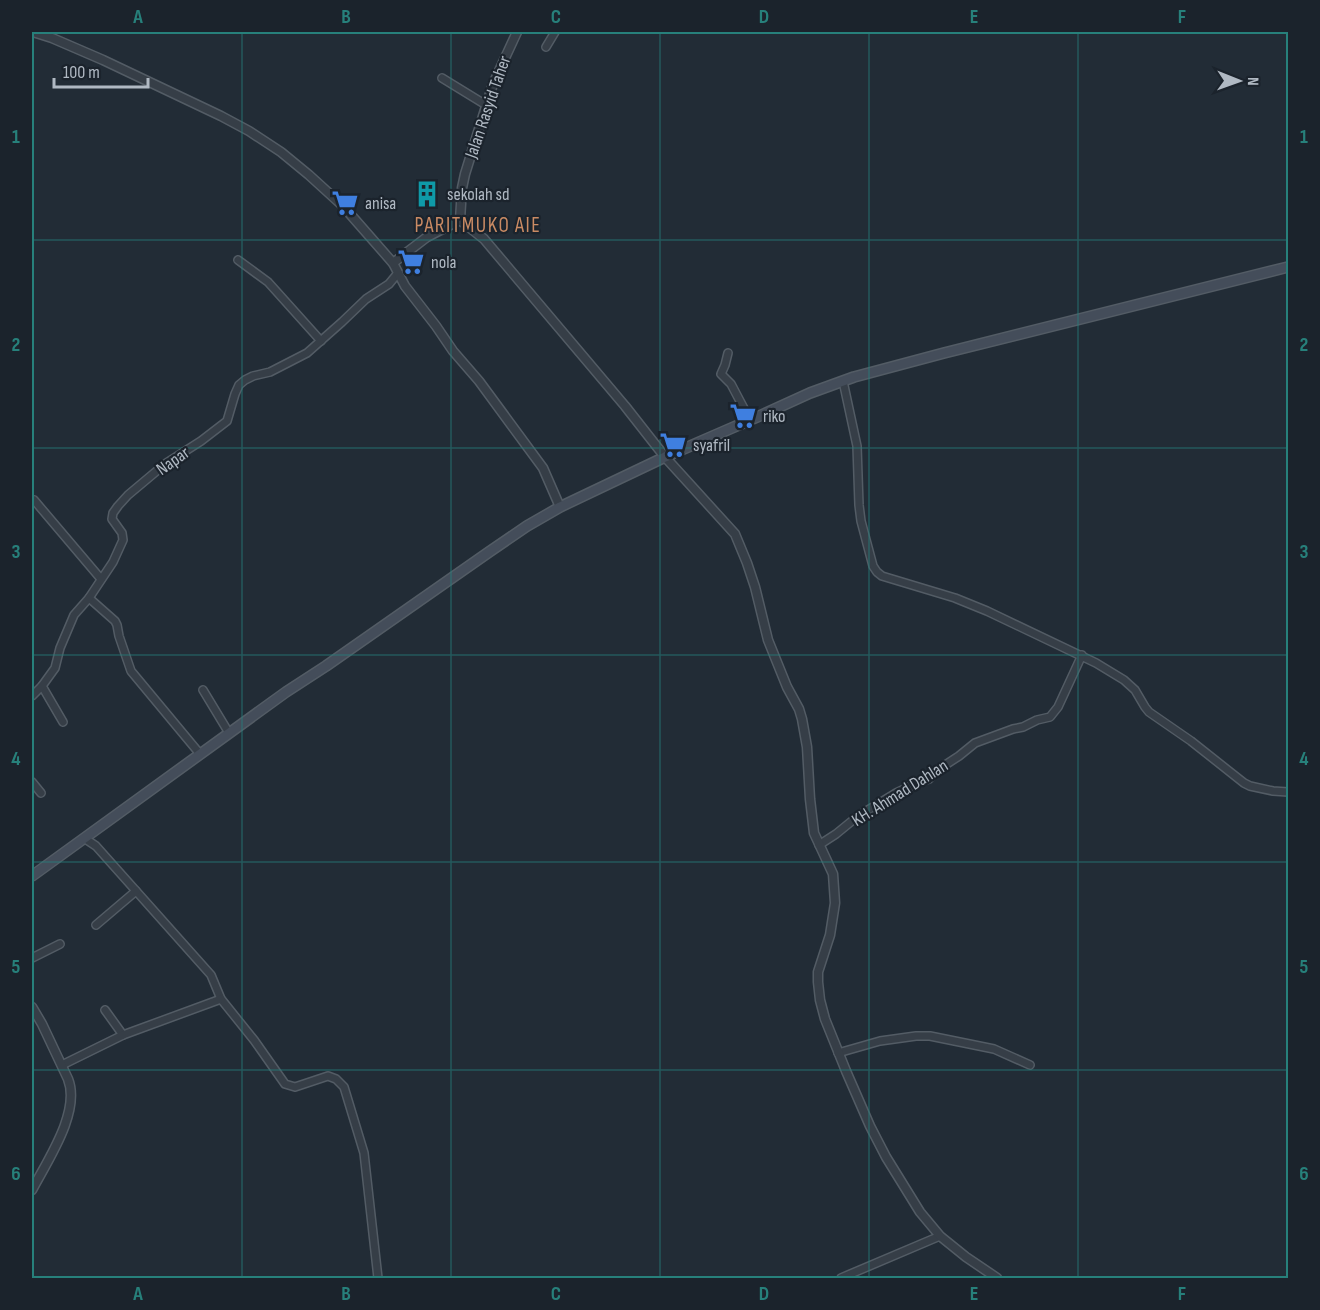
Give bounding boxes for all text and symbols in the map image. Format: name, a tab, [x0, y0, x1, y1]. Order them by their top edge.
text: A	[132, 5, 143, 29]
text: B	[341, 5, 351, 29]
text: C	[551, 5, 561, 29]
text: D	[759, 5, 769, 29]
text: E	[970, 5, 978, 29]
text: F	[1178, 5, 1186, 29]
scale bar	[54, 51, 148, 89]
north arrow	[1209, 51, 1269, 111]
street label: Jalan Rasyid Taher	[460, 53, 515, 162]
text: 100 m	[63, 62, 100, 83]
text: N	[1243, 77, 1262, 86]
text: 1	[12, 125, 20, 149]
text: 1	[1300, 125, 1308, 149]
building icon: sekolah sd	[412, 179, 442, 209]
place label: sekolah sd	[447, 184, 510, 205]
supermarket icon: anisa	[330, 188, 360, 218]
place label: anisa	[365, 193, 396, 214]
district label: PARITMUKO AIE	[415, 213, 542, 238]
supermarket icon: nola	[396, 247, 426, 277]
place label: nola	[431, 252, 457, 273]
text: 2	[12, 333, 20, 357]
text: 2	[1300, 333, 1308, 357]
supermarket icon: riko	[728, 401, 758, 431]
place label: riko	[763, 406, 786, 427]
supermarket icon: syafril	[658, 430, 688, 460]
place label: syafril	[693, 435, 730, 456]
street label: Napar	[152, 442, 194, 480]
text: 3	[12, 540, 21, 564]
text: 3	[1300, 540, 1309, 564]
text: 4	[11, 747, 21, 771]
text: 4	[1299, 747, 1309, 771]
street label: KH. Ahmad Dahlan	[848, 755, 952, 831]
text: 5	[12, 955, 21, 979]
text: 5	[1300, 955, 1309, 979]
text: 6	[11, 1162, 21, 1186]
text: 6	[1299, 1162, 1309, 1186]
text: A	[132, 1282, 143, 1306]
text: B	[341, 1282, 351, 1306]
text: C	[551, 1282, 561, 1306]
text: D	[759, 1282, 769, 1306]
text: E	[970, 1282, 978, 1306]
text: F	[1178, 1282, 1186, 1306]

